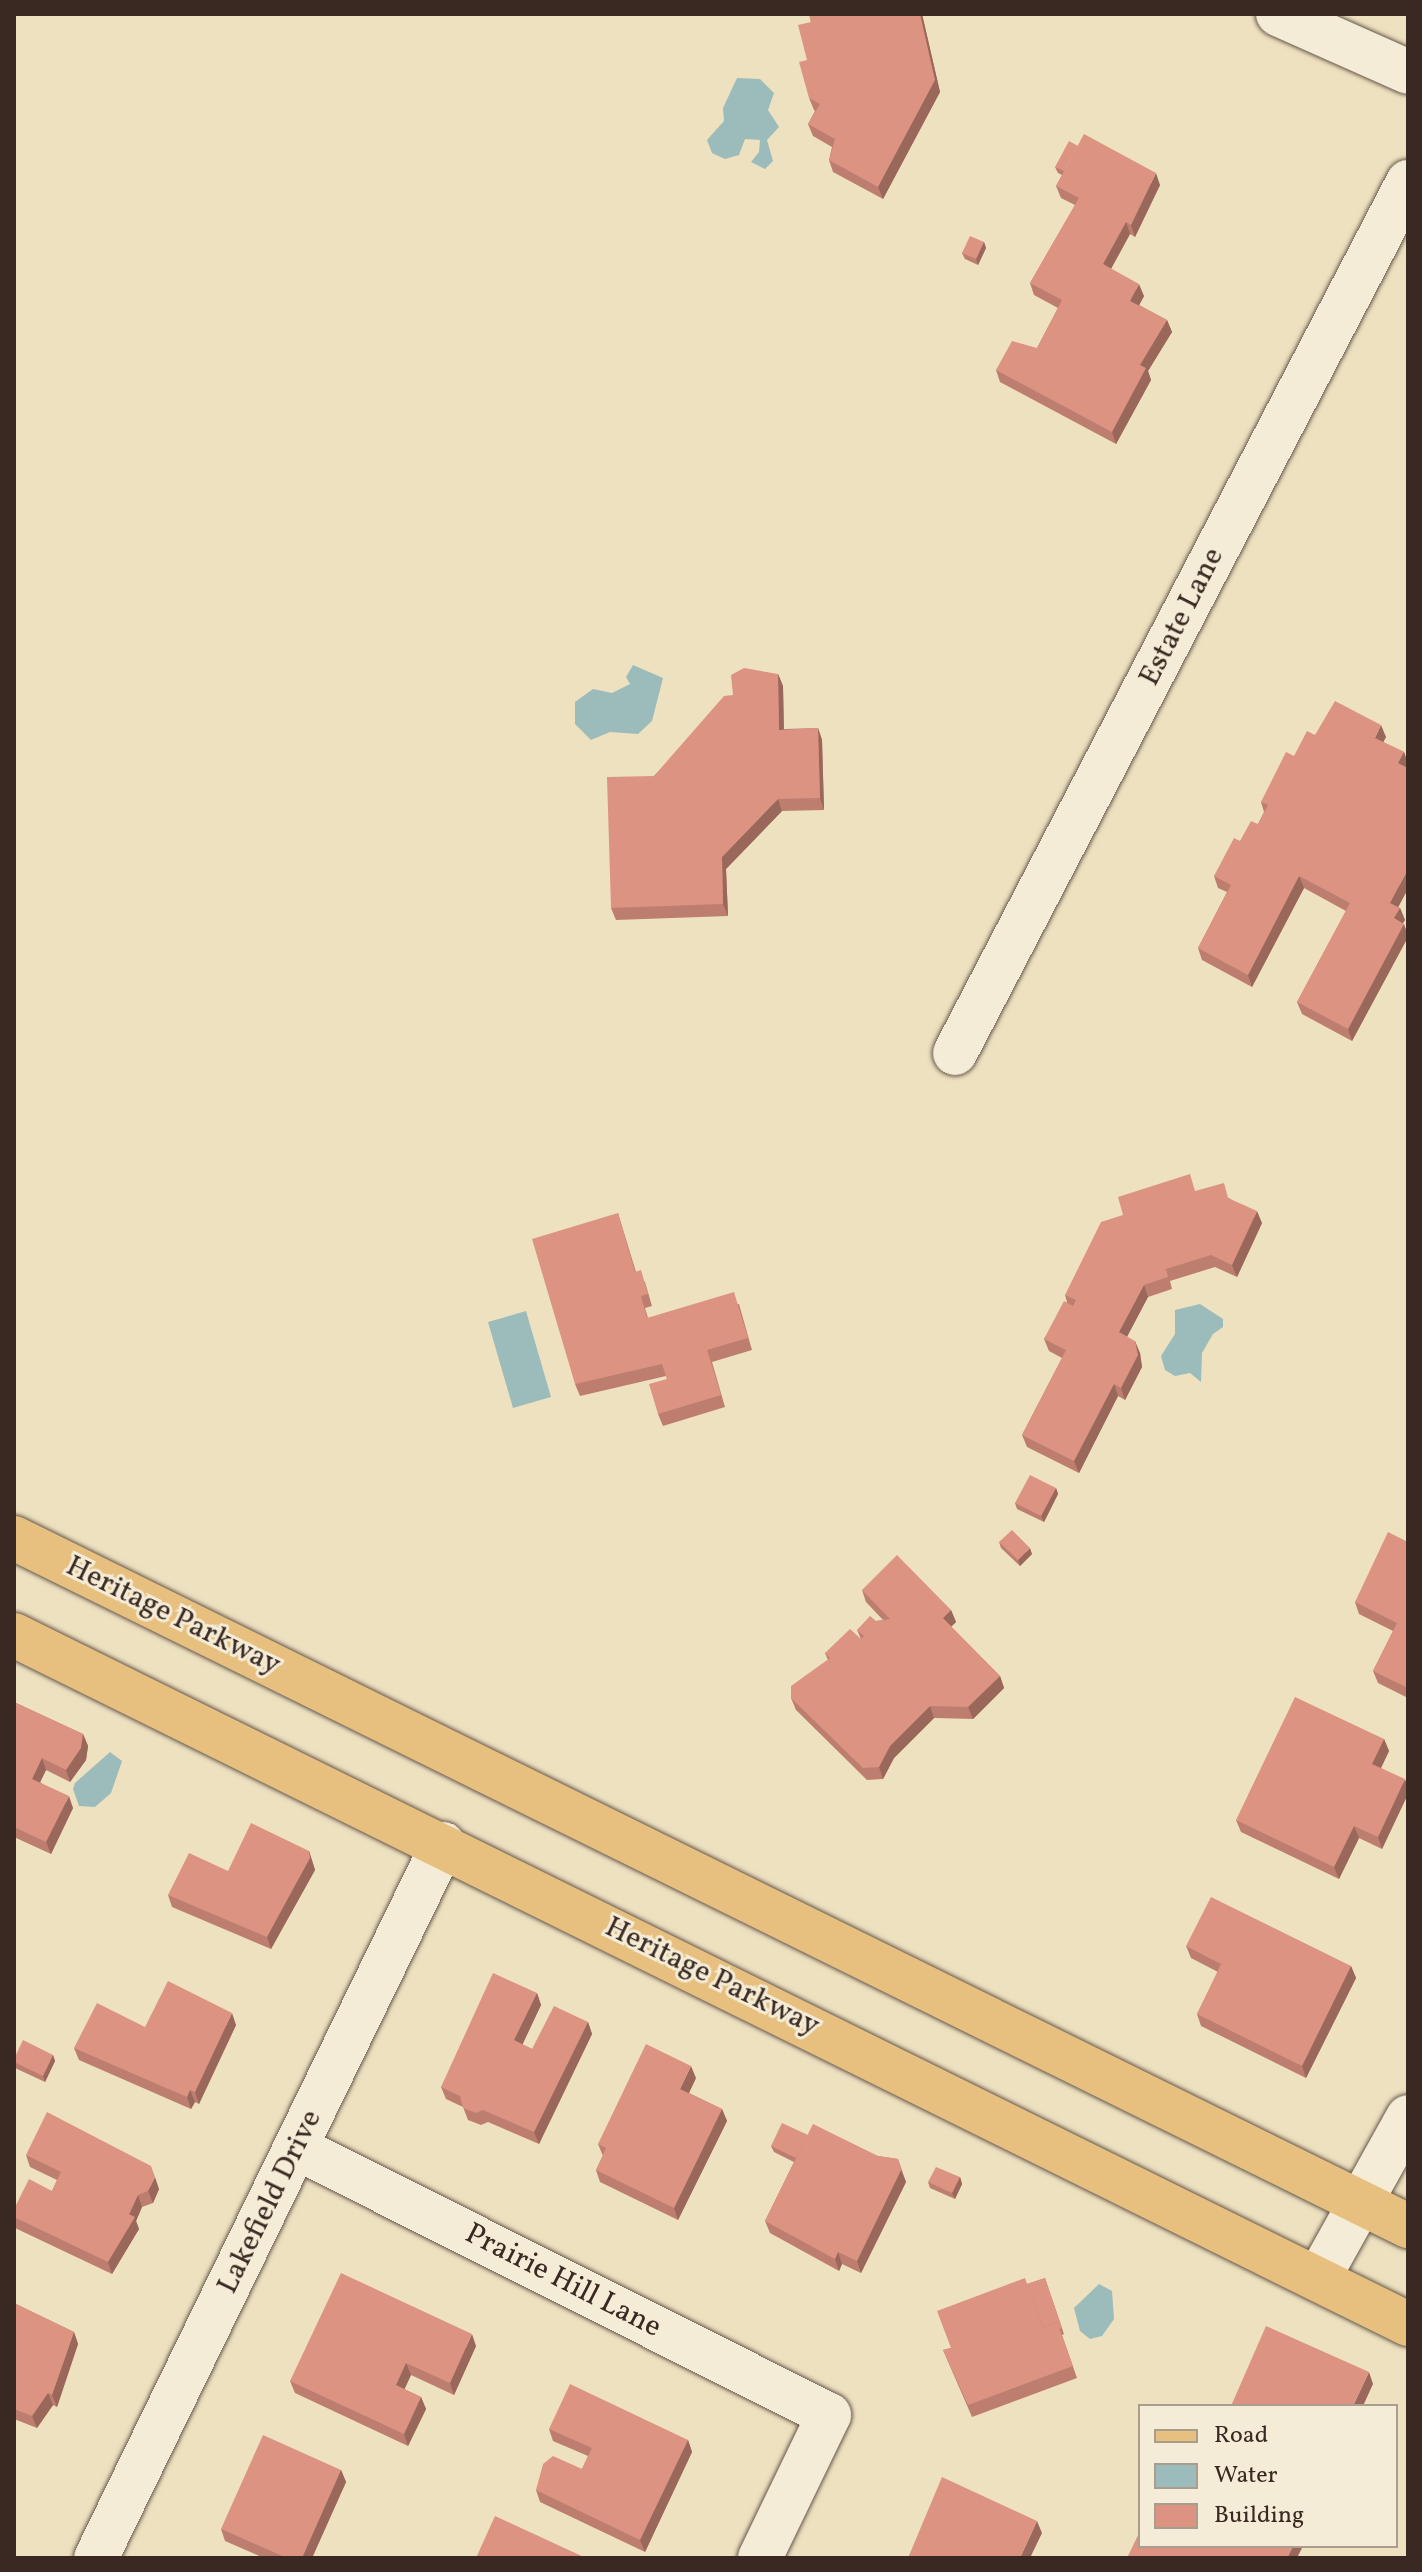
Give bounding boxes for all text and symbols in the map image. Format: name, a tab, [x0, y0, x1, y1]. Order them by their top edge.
street label: Estate Lane	[1132, 542, 1232, 692]
street label: Heritage Parkway	[60, 1548, 286, 1684]
street label: Heritage Parkway	[599, 1909, 825, 2045]
street label: Lakefield Drive	[210, 2104, 330, 2300]
street label: Prairie Hill Lane	[459, 2216, 667, 2346]
legend	[1138, 2404, 1398, 2548]
text: Road	[1214, 2419, 1268, 2453]
text: Water	[1214, 2459, 1278, 2493]
text: Building	[1214, 2499, 1304, 2533]

